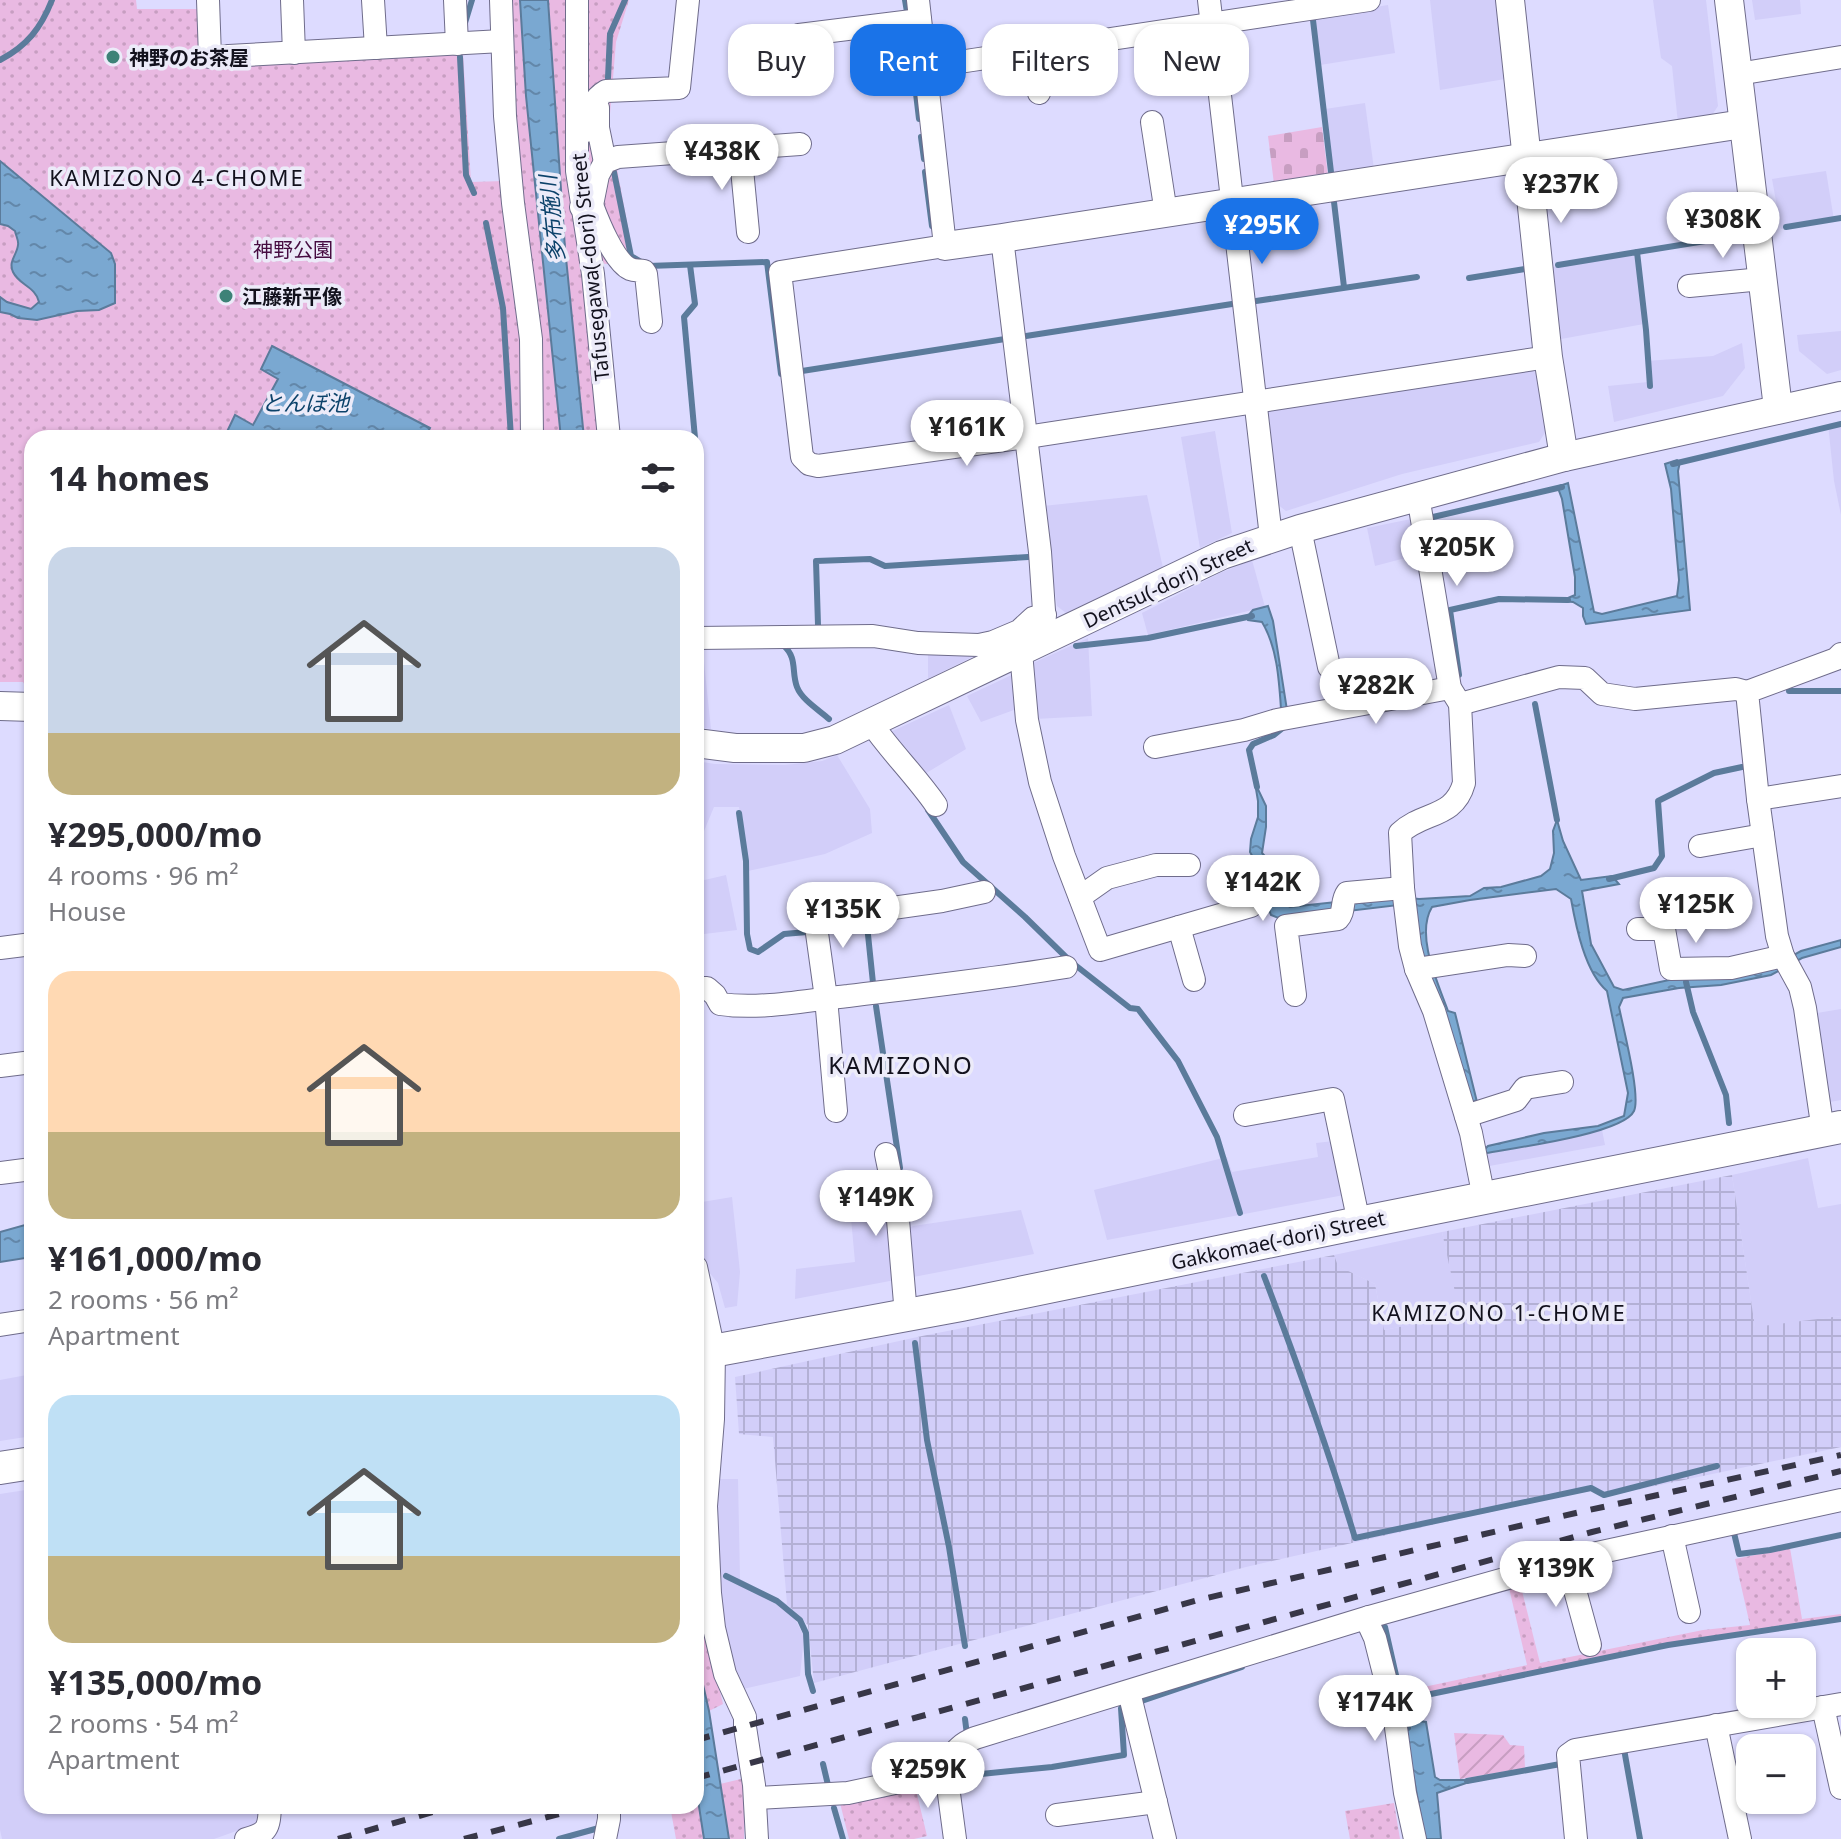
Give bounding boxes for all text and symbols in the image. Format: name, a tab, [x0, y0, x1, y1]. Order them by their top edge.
chip: Buy	[728, 24, 834, 96]
chip: Rent	[850, 24, 966, 96]
chip: Filters	[982, 24, 1118, 96]
chip: New	[1134, 24, 1249, 96]
place label: 神野のお茶屋	[129, 44, 249, 71]
marker: 神野のお茶屋	[104, 48, 122, 66]
pin: ¥438K	[666, 124, 778, 192]
text: ¥438K	[684, 132, 760, 168]
street label: Tafusegawa(-dori) Street	[565, 152, 615, 382]
pin: ¥237K	[1505, 157, 1617, 225]
district label: KAMIZONO 4-CHOME	[49, 162, 305, 192]
text: ¥237K	[1523, 165, 1599, 201]
water label: 多布施川	[531, 172, 571, 264]
pin: ¥308K	[1667, 192, 1779, 260]
pin: ¥295K	[1206, 198, 1318, 266]
text: ¥308K	[1685, 200, 1761, 236]
text: ¥295K	[1224, 206, 1300, 242]
park label: 神野公園	[253, 236, 333, 263]
place label: 江藤新平像	[242, 283, 342, 310]
marker: 江藤新平像	[217, 287, 235, 305]
water label: とんぼ池	[261, 387, 351, 417]
pin: ¥161K	[911, 400, 1023, 468]
text: ¥161K	[929, 408, 1005, 444]
text: 14 homes	[48, 455, 210, 501]
icon: filters	[636, 456, 680, 500]
pin: ¥205K	[1401, 520, 1513, 588]
text: ¥205K	[1419, 528, 1495, 564]
street label: Dentsu(-dori) Street	[1079, 532, 1257, 634]
icon: home	[292, 599, 436, 743]
pin: ¥282K	[1320, 658, 1432, 726]
text: ¥282K	[1338, 666, 1414, 702]
text: ¥295,000/mo	[48, 811, 262, 857]
pin: ¥142K	[1207, 855, 1319, 923]
text: 4 rooms · 96 m²	[48, 857, 238, 893]
text: ¥142K	[1225, 863, 1301, 899]
pin: ¥125K	[1640, 877, 1752, 945]
pin: ¥135K	[787, 882, 899, 950]
text: ¥125K	[1658, 885, 1734, 921]
text: ¥135K	[805, 890, 881, 926]
text: House	[48, 893, 126, 929]
icon: home	[292, 1023, 436, 1167]
district label: KAMIZONO	[828, 1048, 974, 1081]
pin: ¥149K	[820, 1170, 932, 1238]
text: ¥149K	[838, 1178, 914, 1214]
street label: Gakkomae(-dori) Street	[1169, 1204, 1387, 1276]
text: ¥161,000/mo	[48, 1235, 262, 1281]
text: 2 rooms · 56 m²	[48, 1281, 238, 1317]
district label: KAMIZONO 1-CHOME	[1371, 1297, 1627, 1327]
text: Apartment	[48, 1317, 180, 1353]
icon: home	[292, 1447, 436, 1591]
pin: ¥139K	[1500, 1541, 1612, 1609]
text: ¥139K	[1518, 1549, 1594, 1585]
map controls	[1736, 1638, 1816, 1814]
button: +	[1736, 1638, 1816, 1718]
text: ¥135,000/mo	[48, 1659, 262, 1705]
pin: ¥174K	[1319, 1675, 1431, 1743]
text: ¥174K	[1337, 1683, 1413, 1719]
text: 2 rooms · 54 m²	[48, 1705, 238, 1741]
button: −	[1736, 1734, 1816, 1814]
text: Apartment	[48, 1741, 180, 1777]
pin: ¥259K	[872, 1742, 984, 1810]
text: ¥259K	[890, 1750, 966, 1786]

